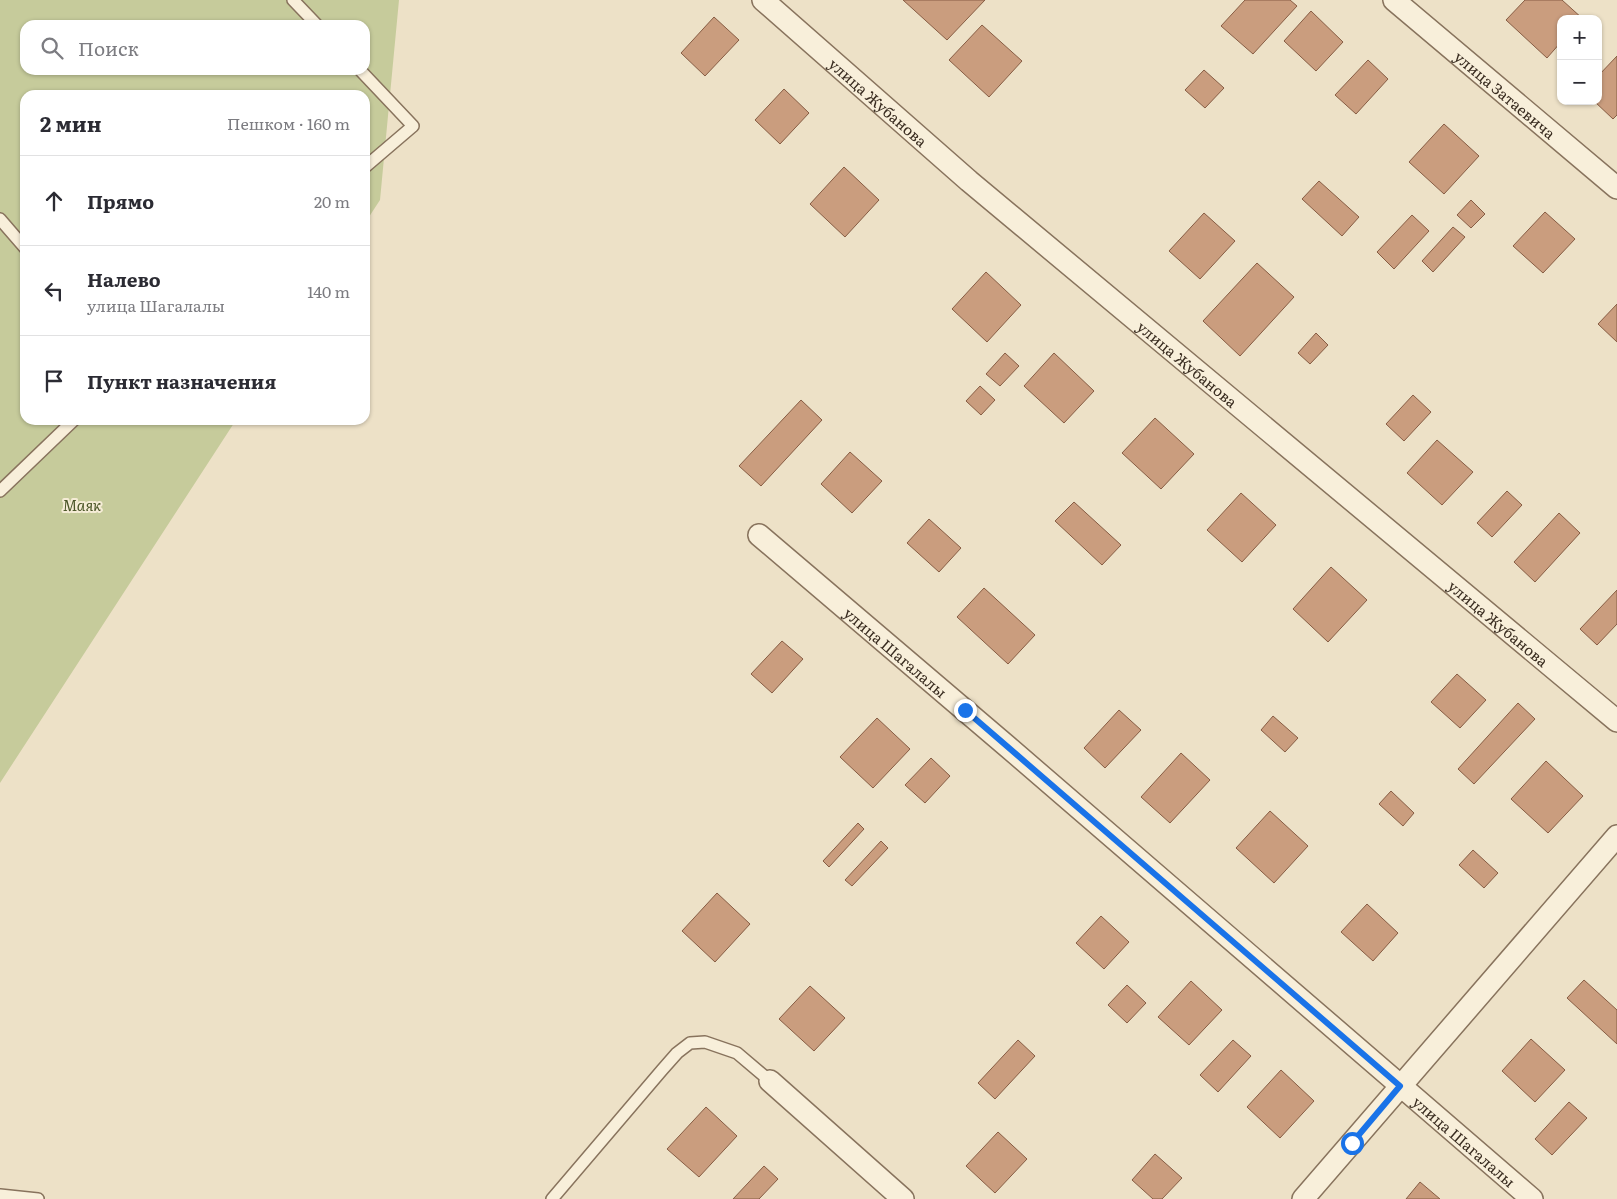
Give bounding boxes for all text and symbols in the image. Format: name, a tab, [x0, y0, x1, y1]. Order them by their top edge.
map controls	[1557, 15, 1602, 105]
button: +	[1557, 15, 1602, 60]
search box	[20, 20, 370, 75]
icon: search	[38, 34, 66, 62]
text: Поиск	[78, 34, 139, 62]
street label: улица Затаевича	[1450, 45, 1562, 144]
street label: улица Жубанова	[824, 52, 934, 152]
button: −	[1557, 60, 1602, 105]
text: 2 мин	[40, 107, 102, 138]
text: Пешком · 160 m	[227, 111, 350, 135]
icon: ahead	[40, 187, 68, 215]
text: Прямо	[87, 187, 154, 215]
text: 20 m	[314, 189, 350, 213]
text: Налево	[87, 265, 161, 293]
icon: left	[40, 277, 68, 305]
text: 140 m	[307, 279, 350, 303]
text: улица Шагалалы	[87, 293, 225, 317]
street label: улица Жубанова	[1133, 315, 1244, 413]
icon: arrive	[40, 367, 68, 395]
text: Пункт назначения	[87, 367, 276, 395]
park label: Маяк	[63, 493, 101, 516]
street label: улица Жубанова	[1444, 574, 1555, 672]
street label: улица Шагалалы	[839, 601, 953, 702]
route end	[954, 699, 977, 722]
street label: улица Шагалалы	[1408, 1090, 1521, 1192]
route start	[1341, 1132, 1364, 1155]

